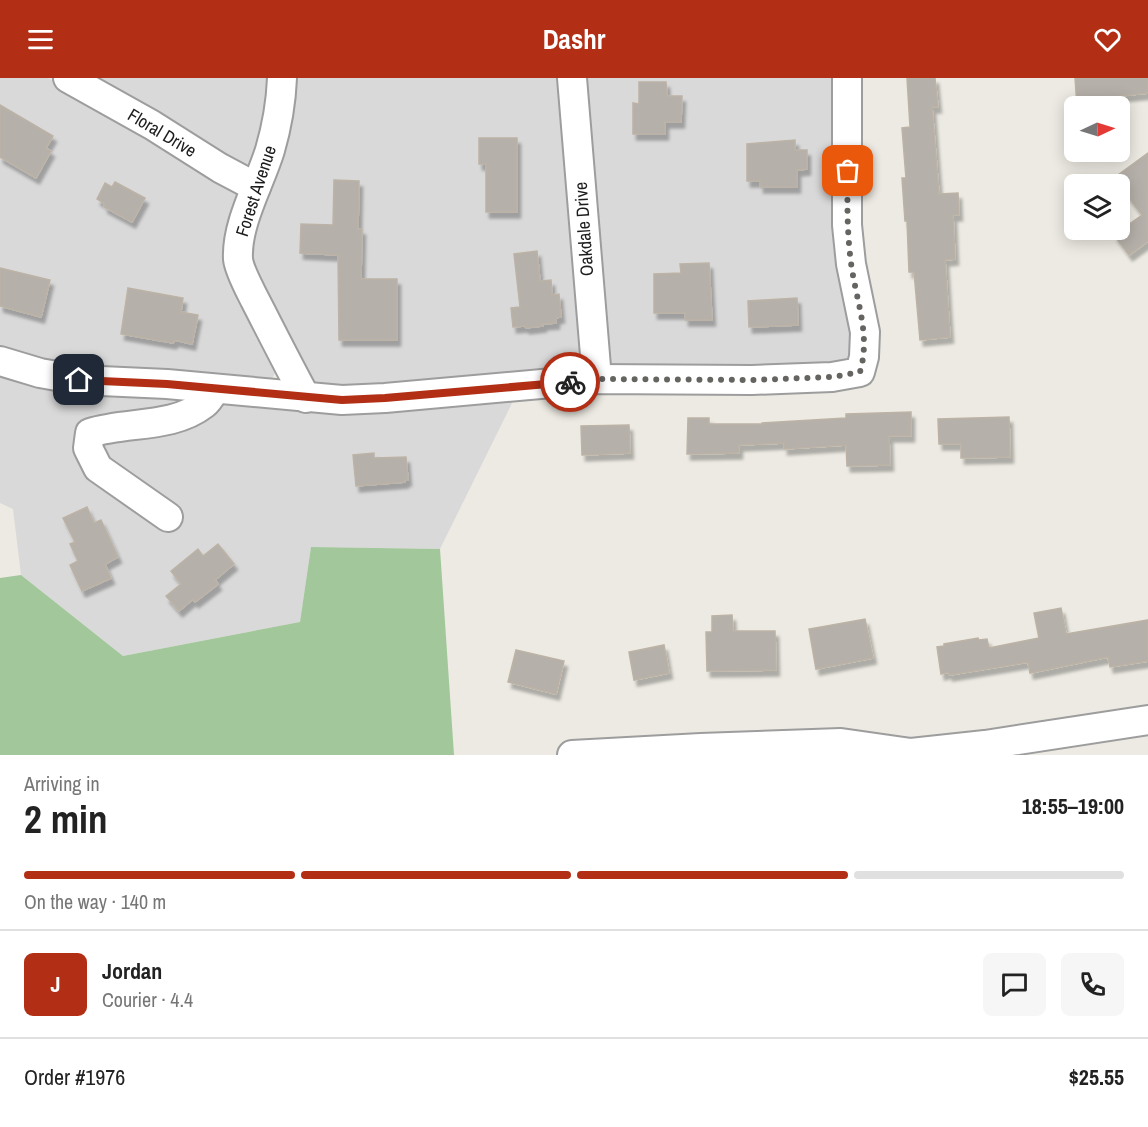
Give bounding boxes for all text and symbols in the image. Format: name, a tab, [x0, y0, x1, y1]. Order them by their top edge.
text: Dashr	[543, 21, 605, 57]
icon: menu	[24, 23, 57, 56]
icon: heart	[1091, 23, 1124, 56]
north arrow	[1064, 96, 1130, 162]
map controls	[1064, 96, 1130, 240]
street label: Floral Drive	[123, 102, 201, 163]
street label: Forest Avenue	[229, 142, 282, 240]
pin	[822, 145, 873, 196]
icon: bag	[831, 154, 864, 187]
button: layers	[1064, 174, 1130, 240]
street label: Oakdale Drive	[568, 181, 599, 277]
courier	[540, 352, 600, 412]
pin	[53, 354, 104, 405]
icon: home	[62, 363, 95, 396]
icon: bike	[554, 366, 587, 399]
text: Arriving in	[24, 770, 100, 797]
text: 18:55–19:00	[1022, 791, 1124, 821]
text: 2 min	[24, 793, 108, 845]
text: On the way · 140 m	[24, 888, 166, 915]
button: chat	[983, 953, 1046, 1016]
button: phone	[1061, 953, 1124, 1016]
text: Jordan	[102, 956, 162, 986]
text: J	[50, 969, 61, 999]
text: Courier · 4.4	[102, 986, 193, 1013]
text: Order #1976	[24, 1062, 125, 1092]
text: $25.55	[1069, 1062, 1124, 1092]

